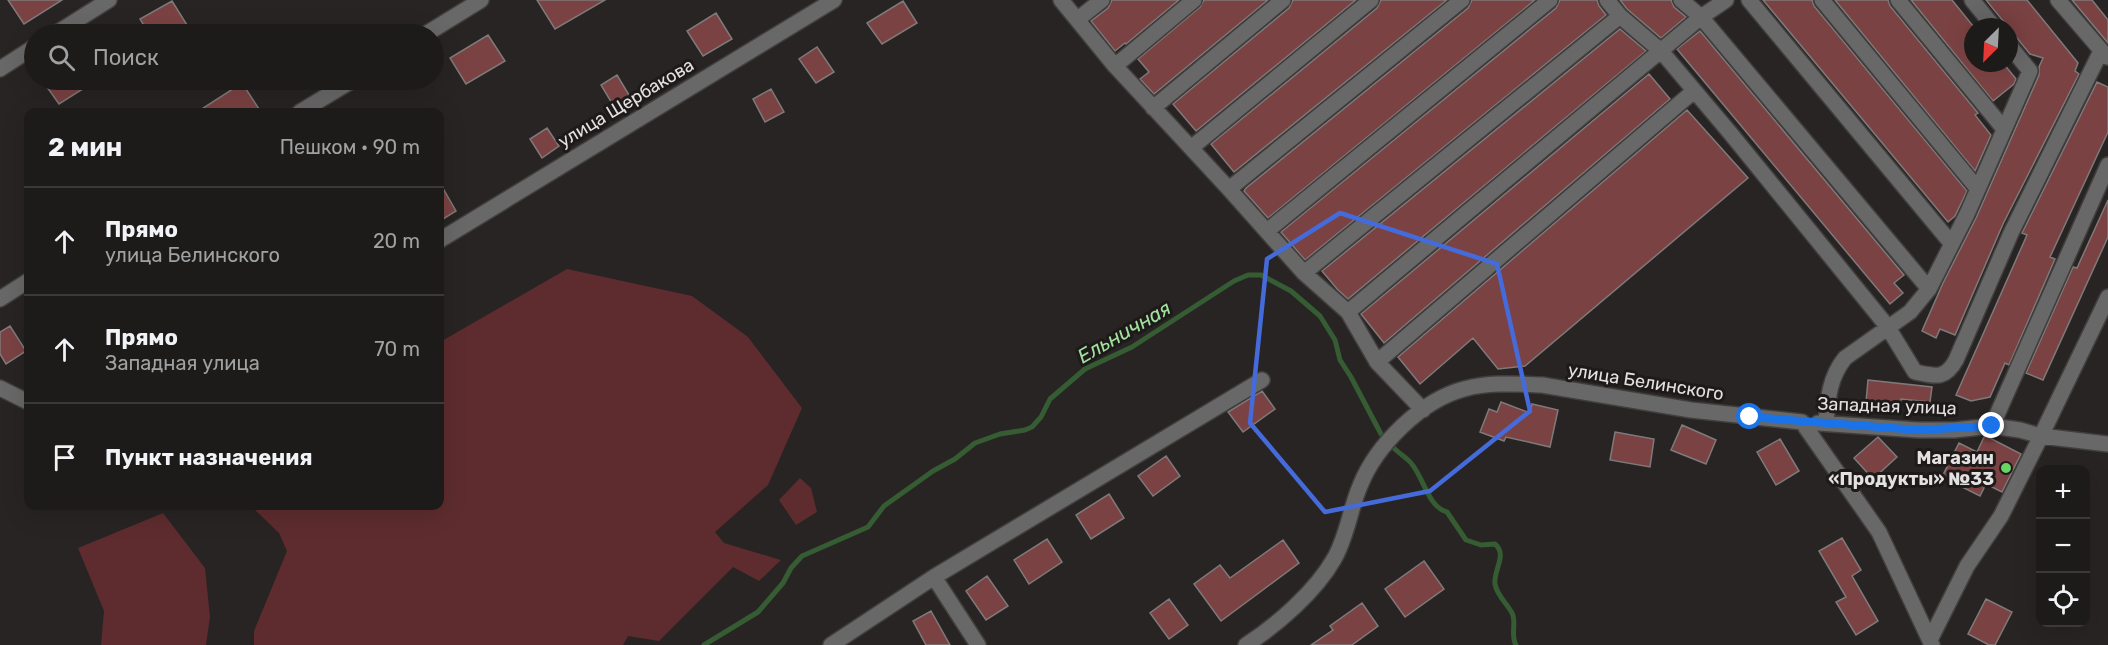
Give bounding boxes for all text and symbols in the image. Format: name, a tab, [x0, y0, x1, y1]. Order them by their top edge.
north arrow	[1964, 18, 2018, 72]
search box	[24, 24, 444, 90]
icon: search	[45, 41, 78, 74]
text: Поиск	[93, 44, 159, 71]
street label: улица Щербакова	[554, 54, 698, 152]
text: 2 мин	[48, 132, 122, 163]
text: Пешком · 90 m	[280, 135, 420, 159]
text: Прямо	[105, 216, 178, 243]
icon: ahead	[48, 225, 81, 258]
text: 20 m	[373, 229, 420, 253]
text: улица Белинского	[105, 243, 280, 267]
water label: Ельничная	[1073, 296, 1175, 368]
text: Прямо	[105, 324, 178, 351]
icon: ahead	[48, 333, 81, 366]
text: 70 m	[374, 337, 420, 361]
text: Западная улица	[105, 351, 260, 375]
street label: улица Белинского	[1567, 359, 1725, 405]
street label: Западная улица	[1817, 393, 1957, 419]
route start	[1736, 403, 1762, 429]
route end	[1978, 412, 2004, 438]
icon: arrive	[48, 441, 81, 474]
text: Пункт назначения	[105, 444, 313, 471]
place label: Магазин «Продукты» №33	[1828, 447, 1994, 490]
marker: Магазин «Продукты» №33	[1999, 461, 2013, 475]
map controls	[2036, 465, 2090, 627]
button: +	[2036, 465, 2090, 519]
button: −	[2036, 519, 2090, 573]
button: locate	[2036, 573, 2090, 627]

